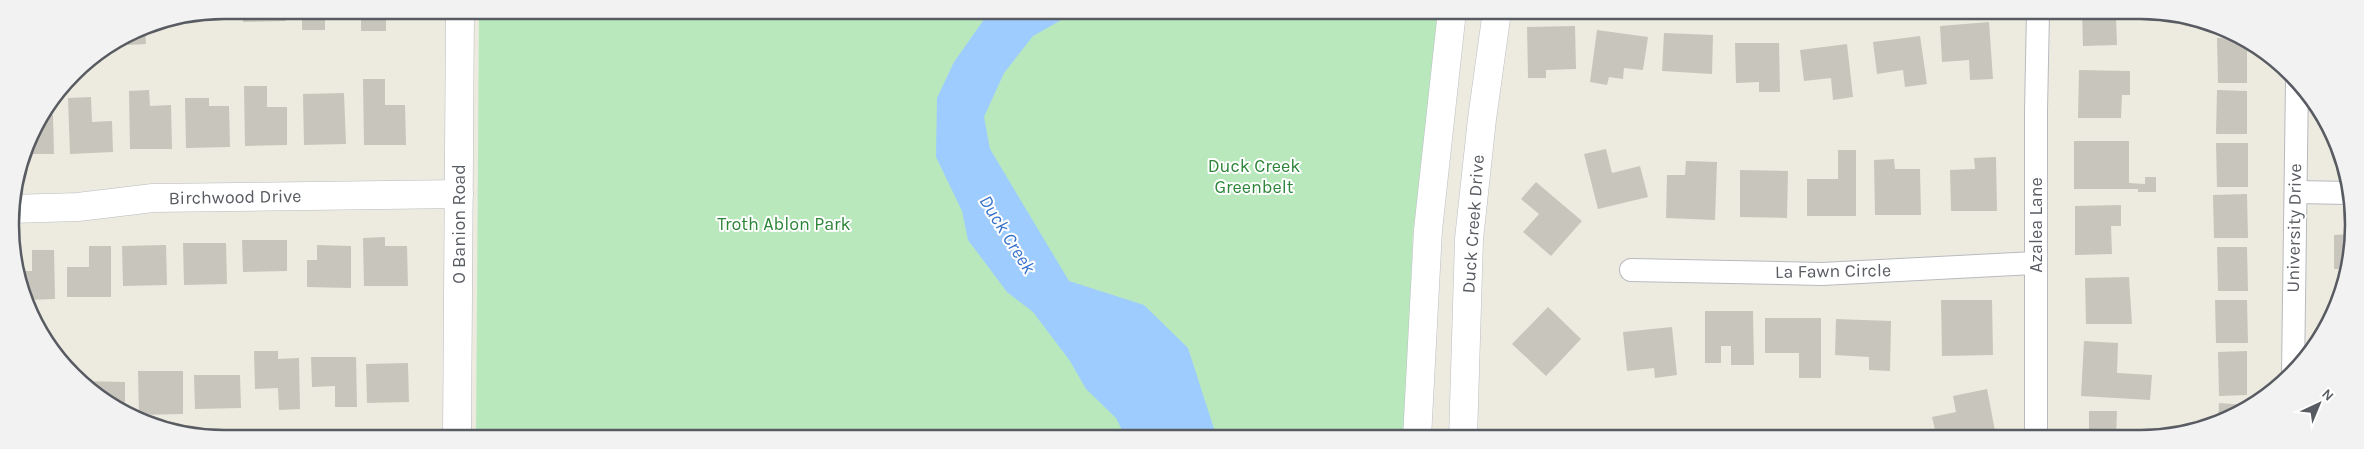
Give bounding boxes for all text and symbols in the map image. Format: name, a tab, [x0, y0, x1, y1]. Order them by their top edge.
street label: Duck Creek Drive	[1457, 154, 1489, 294]
park label: Duck Creek Greenbelt	[1208, 155, 1300, 198]
street label: University Drive	[2282, 163, 2306, 293]
street label: O Banion Road	[448, 164, 470, 284]
street label: Azalea Lane	[2025, 177, 2047, 273]
street label: Birchwood Drive	[168, 185, 302, 209]
water label: Duck Creek	[974, 191, 1040, 278]
park label: Troth Ablon Park	[717, 213, 851, 235]
street label: La Fawn Circle	[1775, 259, 1891, 283]
north arrow	[2294, 379, 2344, 429]
text: N	[2318, 385, 2337, 405]

